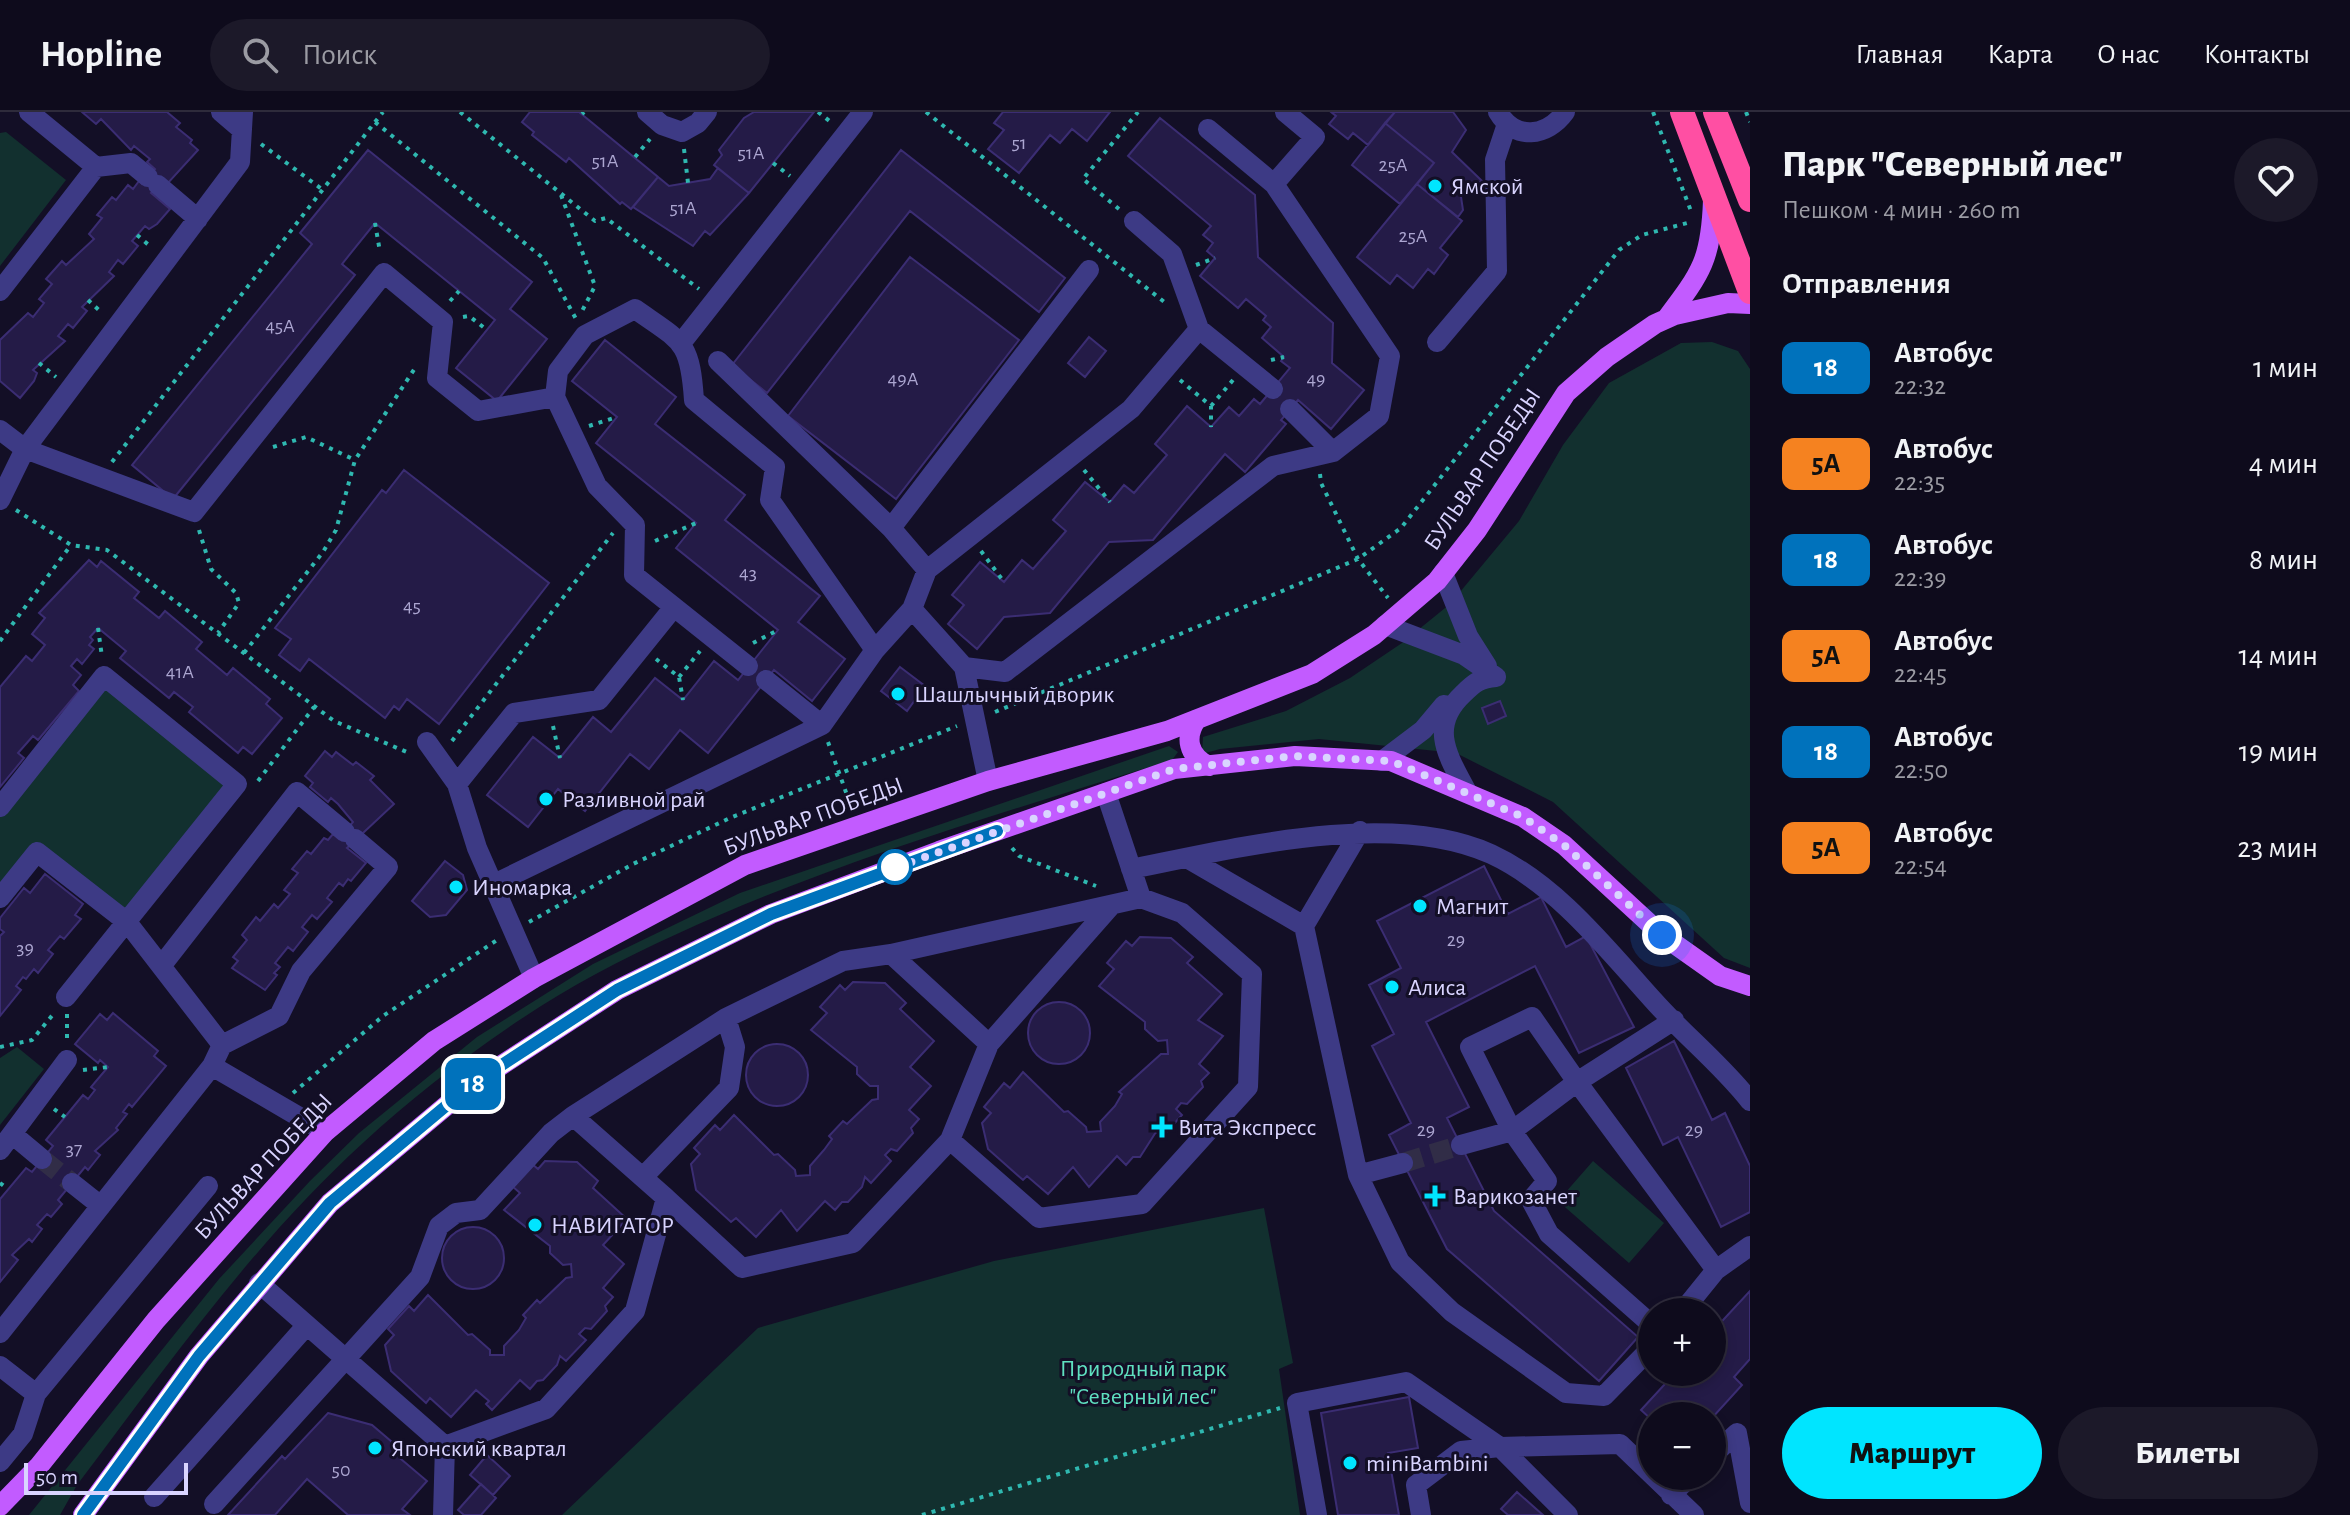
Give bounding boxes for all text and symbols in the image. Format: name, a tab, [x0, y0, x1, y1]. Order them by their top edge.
search box	[210, 19, 770, 91]
icon: search	[238, 33, 282, 77]
text: Hopline	[40, 36, 162, 74]
text: Поиск	[302, 40, 377, 70]
text: Главная	[1855, 41, 1943, 69]
text: Карта	[1987, 41, 2053, 69]
text: О нас	[2097, 41, 2160, 69]
text: Контакты	[2204, 41, 2310, 69]
house number: 51	[1011, 133, 1027, 153]
button: heart	[2234, 138, 2318, 222]
house number: 51А	[738, 143, 765, 163]
text: Парк "Северный лес"	[1782, 146, 2123, 184]
house number: 51А	[592, 151, 619, 171]
house number: 25А	[1378, 155, 1408, 175]
place label: Ямской	[1451, 175, 1523, 199]
marker: Ямской	[1426, 177, 1444, 195]
text: Пешком · 4 мин · 260 m	[1782, 197, 2021, 223]
house number: 51А	[670, 198, 697, 218]
house number: 25А	[1398, 226, 1428, 246]
text: Отправления	[1782, 269, 1951, 299]
house number: 45А	[265, 316, 295, 336]
text: Автобус	[1894, 338, 1993, 368]
text: 1 мин	[2253, 353, 2318, 383]
text: 18	[1814, 354, 1838, 382]
house number: 49А	[888, 369, 919, 389]
house number: 49	[1306, 369, 1326, 389]
text: 22:32	[1894, 373, 1946, 399]
street label: БУЛЬВАР ПОБЕДЫ	[1420, 384, 1546, 555]
text: Автобус	[1894, 434, 1993, 464]
text: 4 мин	[2249, 449, 2318, 479]
text: 5А	[1811, 450, 1841, 478]
text: 22:35	[1894, 469, 1945, 495]
text: Автобус	[1894, 530, 1993, 560]
text: 8 мин	[2249, 545, 2318, 575]
text: 18	[1814, 546, 1838, 574]
house number: 43	[739, 563, 757, 583]
text: 22:39	[1894, 565, 1947, 591]
house number: 45	[403, 596, 421, 616]
text: Автобус	[1894, 626, 1993, 656]
text: 14 мин	[2238, 641, 2318, 671]
text: 5А	[1811, 642, 1841, 670]
text: 22:45	[1894, 661, 1947, 687]
house number: 41А	[166, 662, 194, 682]
place label: Шашлычный дворик	[914, 683, 1114, 707]
marker: Шашлычный дворик	[889, 685, 907, 703]
text: Автобус	[1894, 722, 1993, 752]
text: 19 мин	[2239, 737, 2318, 767]
text: 18	[1814, 738, 1838, 766]
text: 22:50	[1894, 757, 1948, 783]
street label: БУЛЬВАР ПОБЕДЫ	[720, 773, 907, 861]
place label: Разливной рай	[562, 788, 706, 812]
marker: Разливной рай	[537, 790, 555, 808]
text: Автобус	[1894, 818, 1993, 848]
text: 23 мин	[2237, 833, 2318, 863]
text: 5А	[1811, 834, 1841, 862]
unlabelled marker	[878, 850, 912, 884]
text: 22:54	[1894, 853, 1947, 879]
place label: Иномарка	[472, 876, 572, 900]
marker: Иномарка	[447, 878, 465, 896]
place label: Магнит	[1436, 895, 1508, 919]
marker: Магнит	[1411, 897, 1429, 915]
your location	[1642, 915, 1682, 955]
house number: 29	[1447, 930, 1465, 950]
house number: 39	[16, 938, 34, 958]
place label: Алиса	[1408, 976, 1466, 1000]
marker: Алиса	[1383, 978, 1401, 996]
line badge: 18	[437, 1058, 509, 1110]
text: 18	[461, 1070, 485, 1098]
street label: БУЛЬВАР ПОБЕДЫ	[190, 1089, 337, 1244]
place label: Вита Экспресс	[1178, 1116, 1317, 1140]
marker: Вита Экспресс	[1153, 1118, 1171, 1136]
house number: 29	[1417, 1120, 1435, 1140]
house number: 29	[1685, 1120, 1703, 1140]
house number: 37	[66, 1139, 82, 1159]
marker: Варикозанет	[1424, 1185, 1446, 1207]
place label: Варикозанет	[1453, 1185, 1577, 1209]
place label: НАВИГАТОР	[551, 1214, 674, 1238]
marker: НАВИГАТОР	[526, 1216, 544, 1234]
map controls	[1638, 1298, 1726, 1490]
button: +	[1638, 1298, 1726, 1386]
park label: Природный парк "Северный лес"	[1060, 1357, 1226, 1409]
button: −	[1638, 1402, 1726, 1490]
button: Маршрут	[1782, 1407, 2042, 1499]
button: Билеты	[2058, 1407, 2318, 1499]
place label: Японский квартал	[391, 1437, 567, 1461]
marker: Японский квартал	[366, 1439, 384, 1457]
place label: miniBambini	[1366, 1452, 1488, 1476]
marker: miniBambini	[1341, 1454, 1359, 1472]
scale bar	[24, 1459, 188, 1495]
house number: 50	[332, 1460, 350, 1480]
text: 50 m	[36, 1466, 78, 1488]

